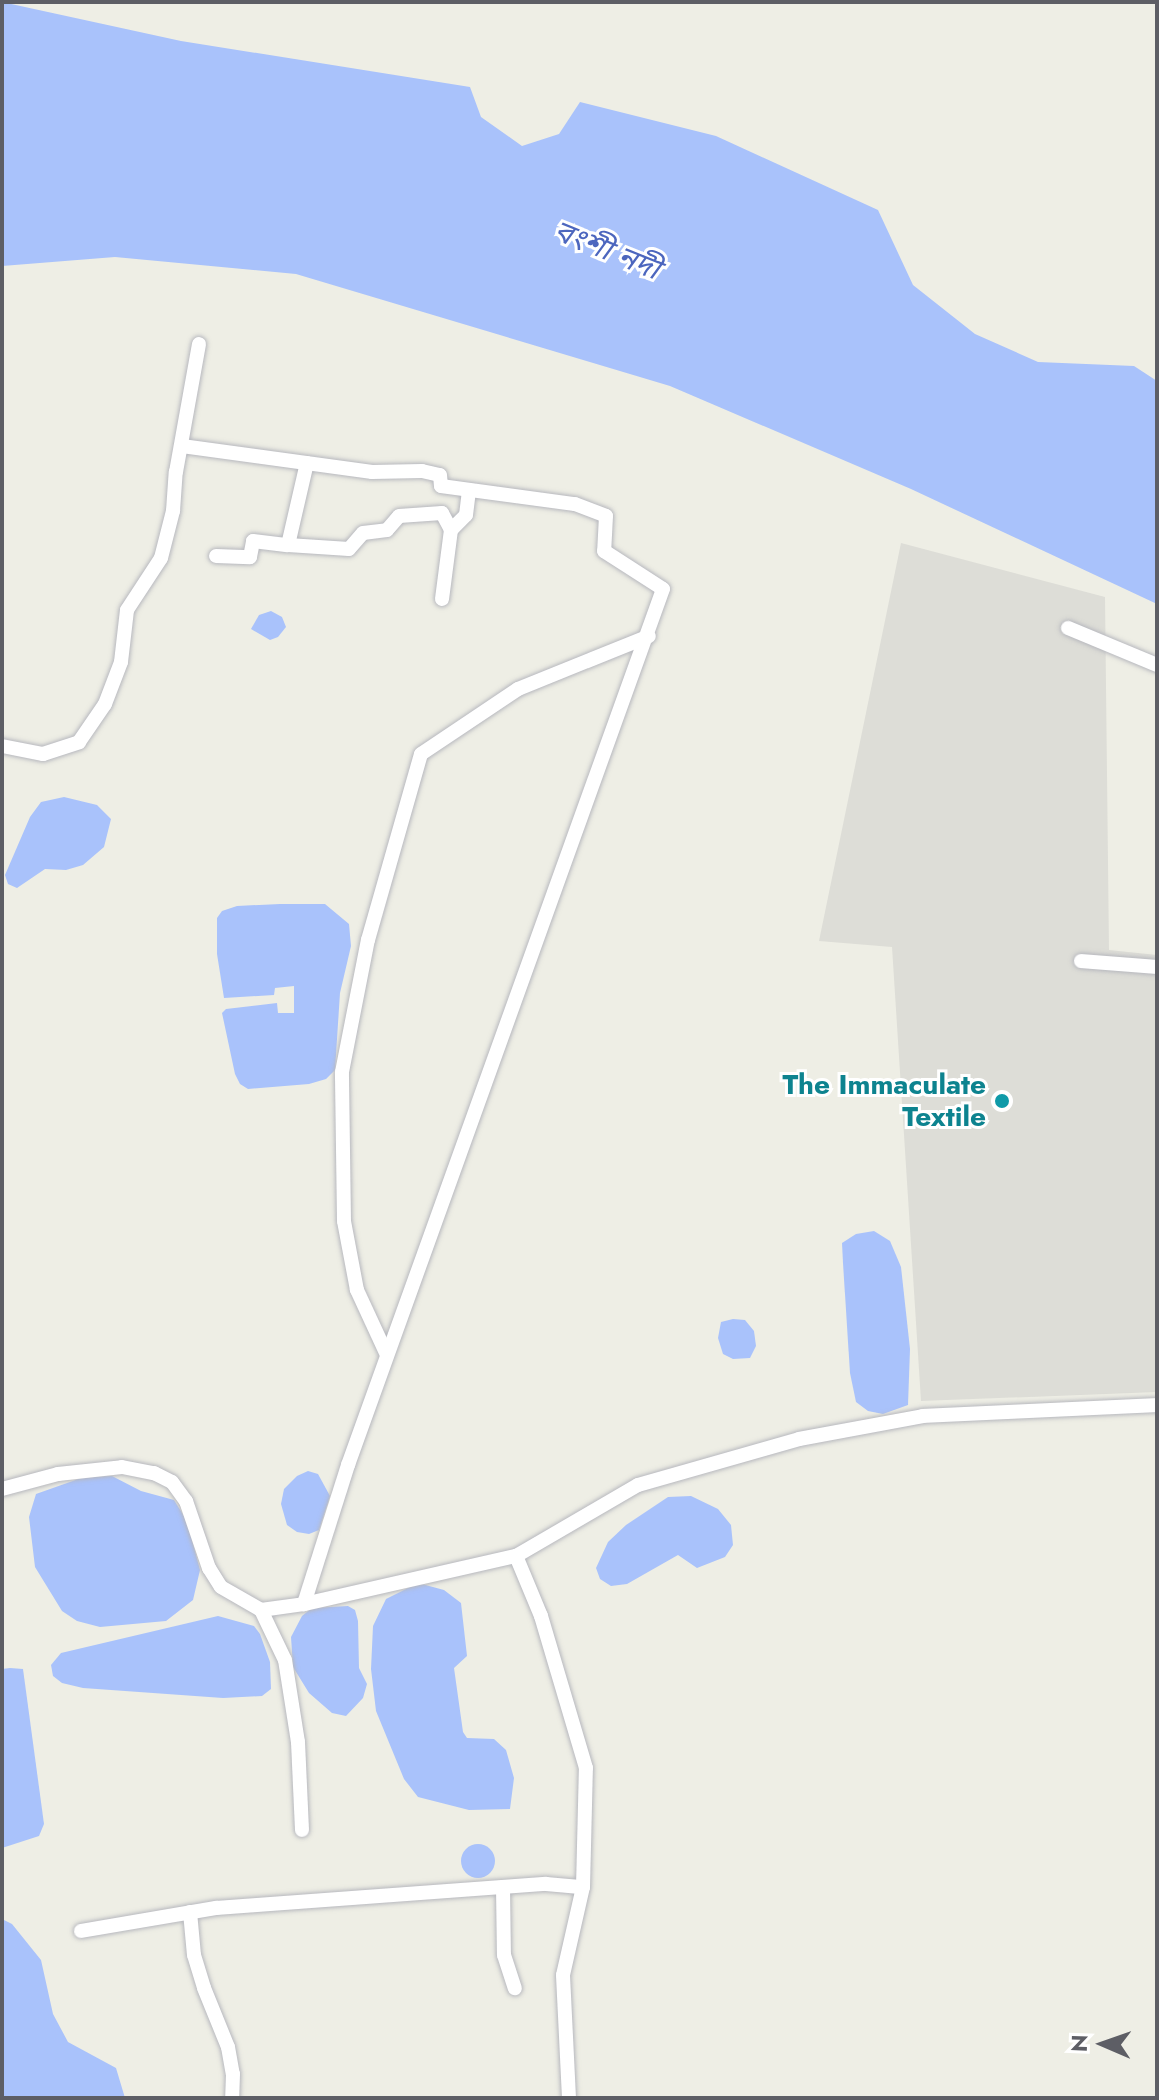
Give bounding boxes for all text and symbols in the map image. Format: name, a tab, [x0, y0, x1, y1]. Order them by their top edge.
water label: বংশী নদী	[549, 213, 665, 287]
place label: The Immaculate Textile	[782, 1068, 986, 1134]
marker: The Immaculate Textile	[993, 1092, 1011, 1110]
north arrow	[1063, 2004, 1143, 2084]
text: N	[1063, 2034, 1095, 2052]

